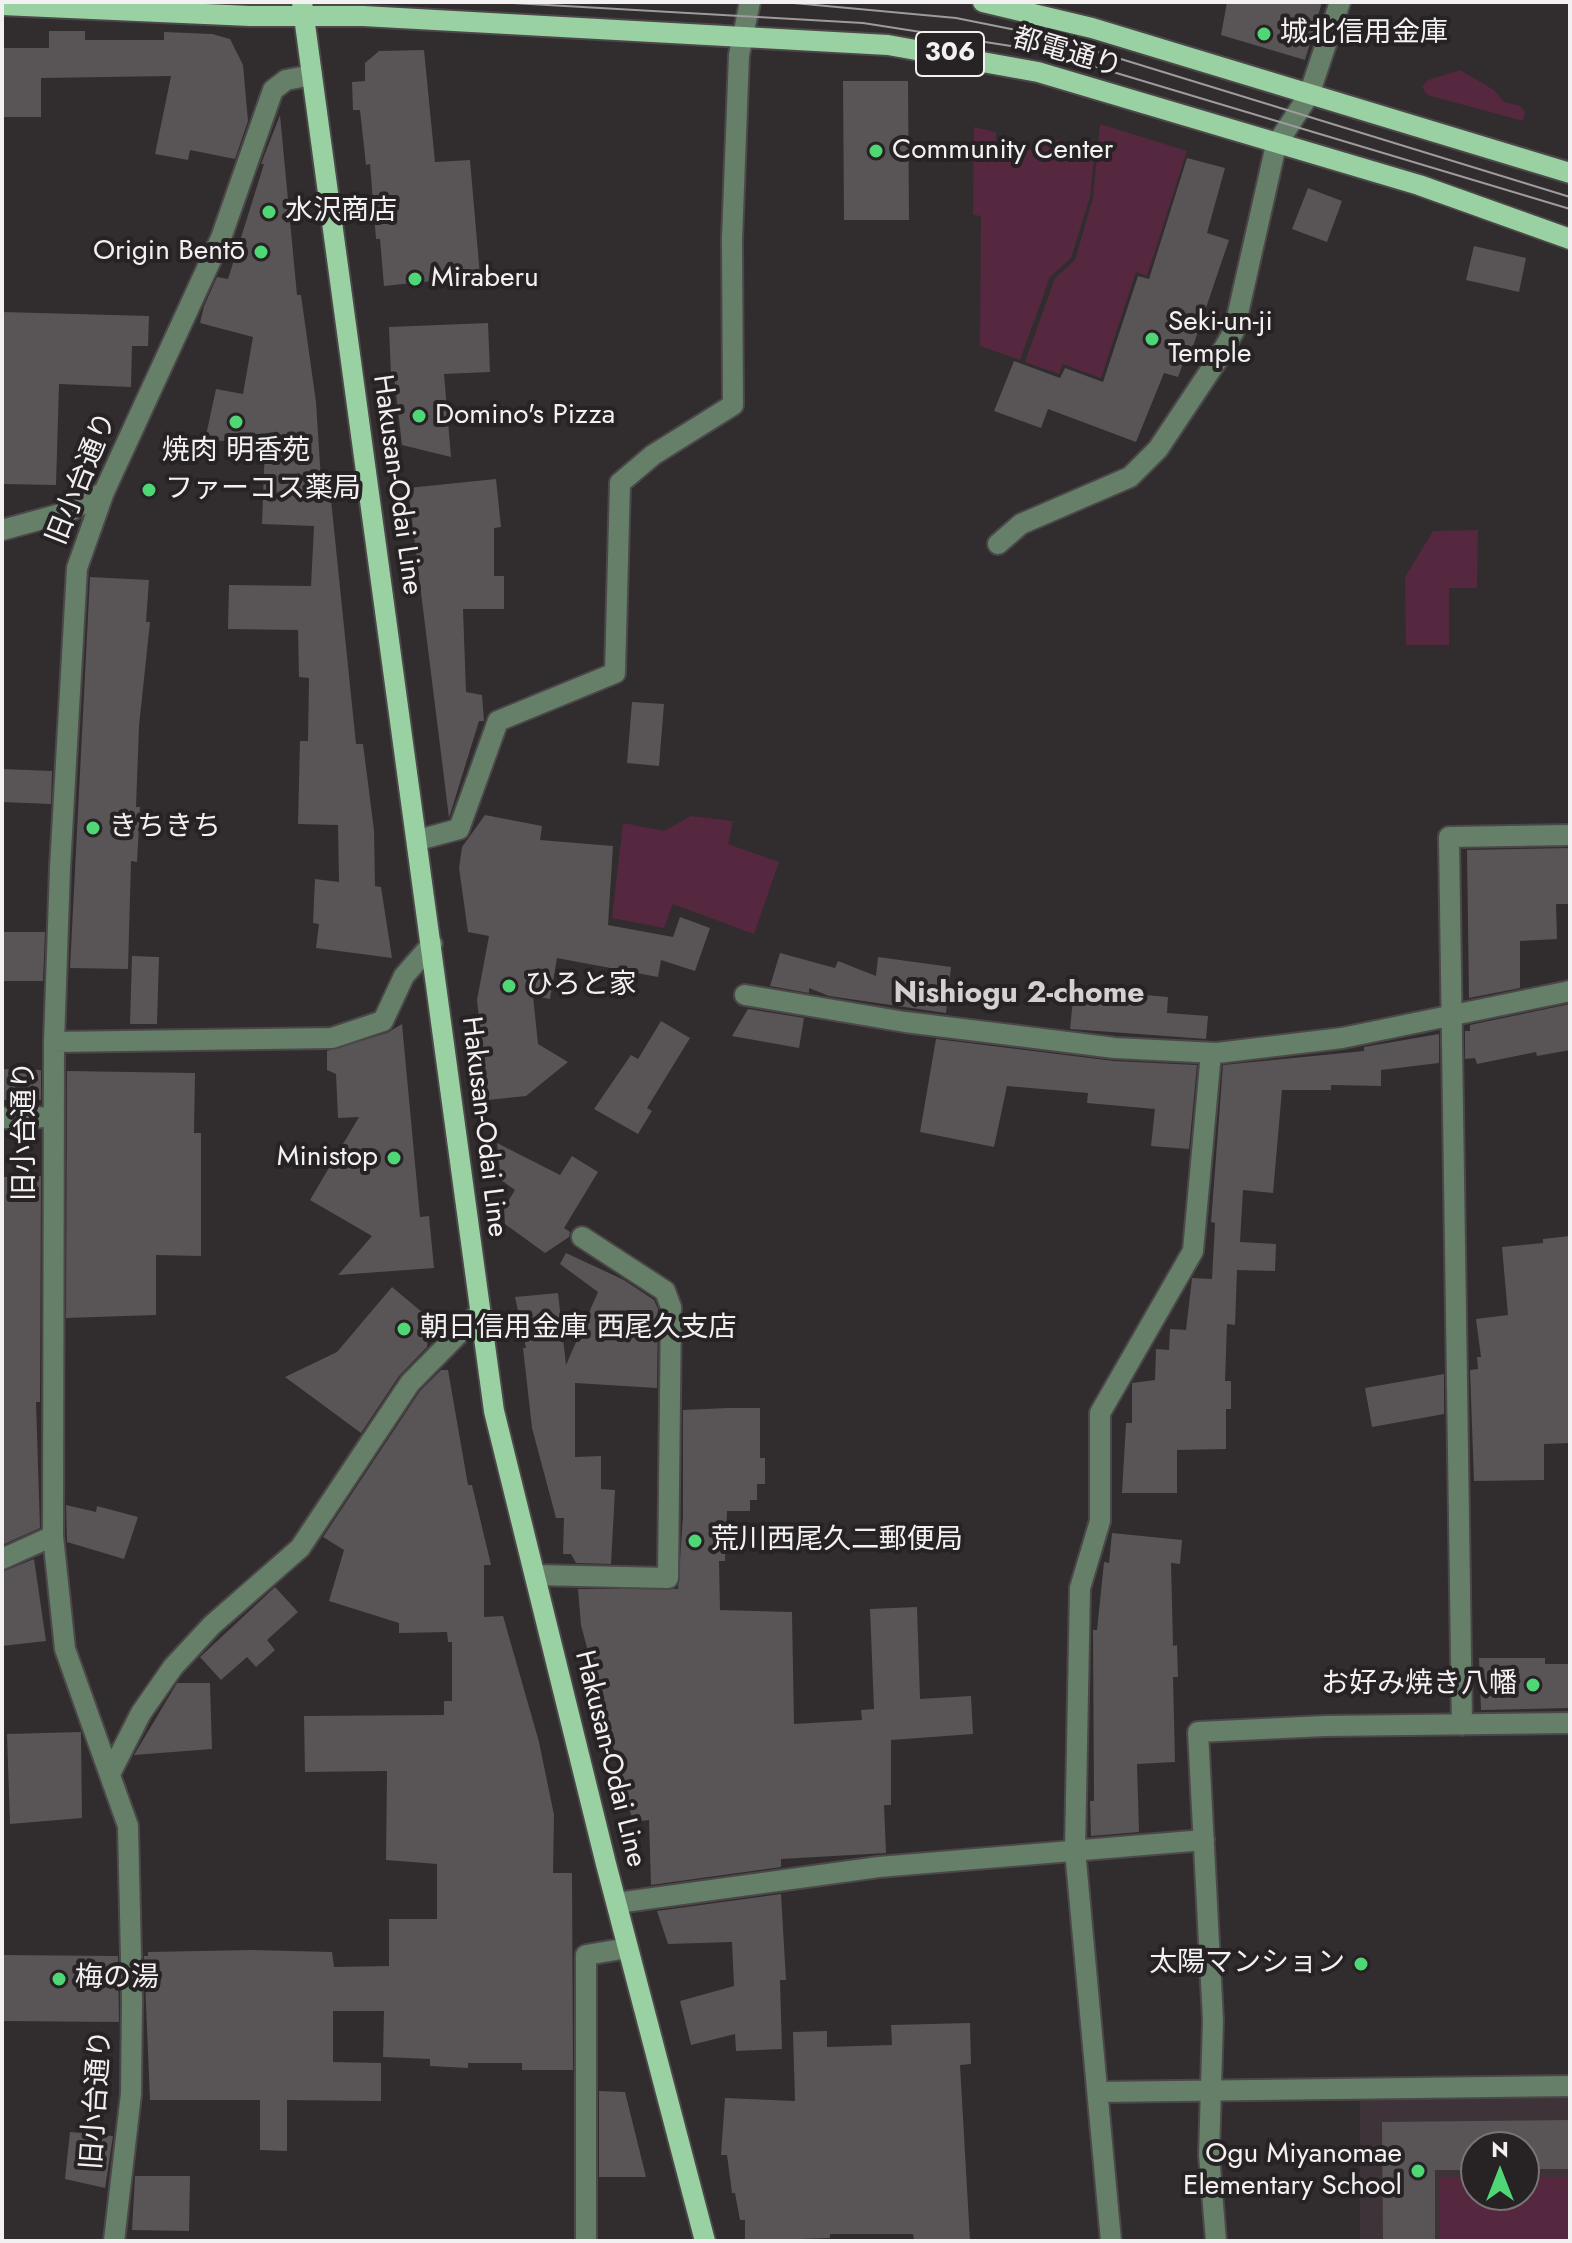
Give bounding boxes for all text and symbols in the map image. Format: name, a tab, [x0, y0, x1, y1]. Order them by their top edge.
place label: 城北信用金庫	[1280, 17, 1448, 51]
street label: 都電通り	[1009, 22, 1125, 86]
marker: 城北信用金庫	[1255, 25, 1273, 43]
road number: 306	[916, 32, 984, 76]
place label: Community Center	[892, 134, 1113, 168]
marker: Community Center	[867, 142, 885, 160]
place label: 水沢商店	[285, 195, 397, 229]
marker: 水沢商店	[260, 203, 278, 221]
place label: Origin Bentō	[93, 235, 245, 269]
marker: Origin Bentō	[252, 243, 270, 261]
place label: Miraberu	[431, 262, 539, 296]
marker: Miraberu	[406, 270, 424, 288]
place label: Seki-un-ji Temple	[1168, 306, 1273, 372]
marker: Seki-un-ji Temple	[1143, 330, 1161, 348]
street label: Hakusan-Odai Line	[364, 373, 428, 597]
place label: Domino's Pizza	[435, 399, 615, 433]
marker: Domino's Pizza	[410, 407, 428, 425]
street label: 旧小台通り	[41, 408, 125, 550]
marker: 焼肉 明香苑	[227, 413, 245, 431]
place label: 焼肉 明香苑	[162, 435, 310, 469]
place label: ファーコス薬局	[165, 473, 361, 507]
marker: ファーコス薬局	[140, 481, 158, 499]
place label: きちきち	[109, 811, 221, 845]
marker: きちきち	[84, 819, 102, 837]
place label: ひろと家	[525, 969, 637, 1003]
marker: ひろと家	[500, 977, 518, 995]
district label: Nishiogu 2-chome	[893, 977, 1145, 1013]
street label: Hakusan-Odai Line	[453, 1015, 513, 1239]
street label: 旧小台通り	[9, 1061, 43, 1201]
place label: Ministop	[277, 1141, 378, 1175]
marker: Ministop	[385, 1149, 403, 1167]
place label: 朝日信用金庫 西尾久支店	[420, 1312, 736, 1346]
marker: 朝日信用金庫 西尾久支店	[395, 1320, 413, 1338]
place label: 荒川西尾久二郵便局	[711, 1524, 963, 1558]
marker: 荒川西尾久二郵便局	[686, 1532, 704, 1550]
street label: Hakusan-Odai Line	[566, 1647, 652, 1871]
place label: お好み焼き八幡	[1321, 1668, 1517, 1702]
marker: お好み焼き八幡	[1524, 1676, 1542, 1694]
place label: 太陽マンション	[1149, 1947, 1345, 1981]
marker: 太陽マンション	[1352, 1955, 1370, 1973]
place label: 梅の湯	[75, 1962, 159, 1996]
marker: 梅の湯	[50, 1970, 68, 1988]
street label: 旧小台通り	[76, 2029, 120, 2171]
north arrow	[1460, 2131, 1540, 2211]
text: N	[1491, 2133, 1509, 2165]
place label: Ogu Miyanomae Elementary School	[1183, 2138, 1402, 2204]
marker: Ogu Miyanomae Elementary School	[1409, 2162, 1427, 2180]

